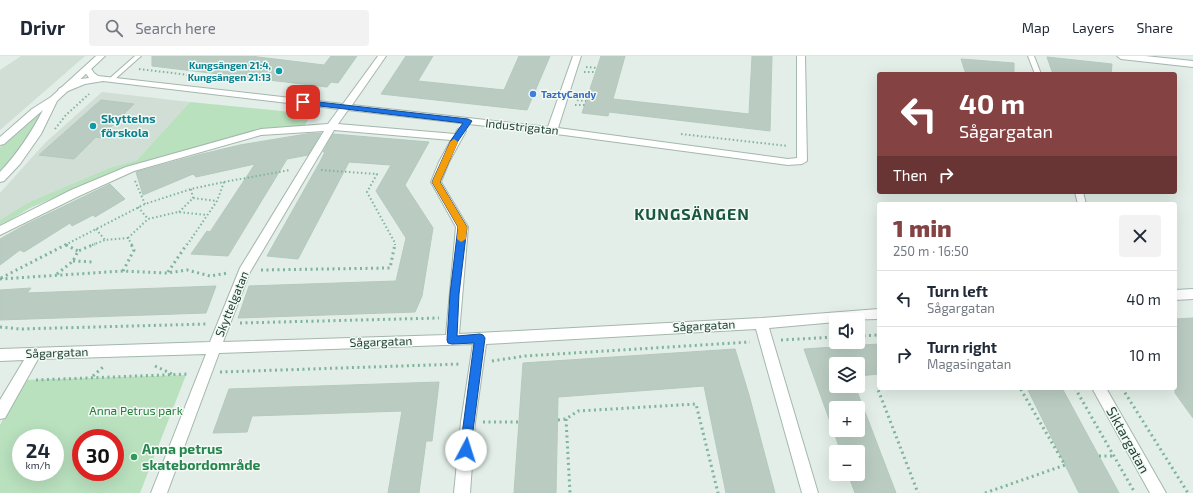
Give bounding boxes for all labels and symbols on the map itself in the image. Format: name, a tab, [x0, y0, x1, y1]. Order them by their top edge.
place label: Kungsängen 21:4, Kungsängen 21:13	[188, 59, 271, 83]
marker: Kungsängen 21:4, Kungsängen 21:13	[274, 66, 284, 76]
pin	[286, 85, 320, 119]
place label: TaztyCandy	[541, 88, 596, 101]
marker: TaztyCandy	[528, 89, 538, 99]
place label: Skyttelns förskola	[101, 111, 156, 139]
street label: Industrigatan	[485, 115, 559, 137]
marker: Skyttelns förskola	[88, 121, 98, 131]
district label: KUNGSÄNGEN	[634, 204, 750, 223]
street label: Skyttelgatan	[212, 269, 251, 339]
street label: Sågargatan	[672, 316, 736, 334]
street label: Sågargatan	[349, 333, 413, 349]
street label: Sågargatan	[25, 344, 89, 360]
park label: Anna Petrus park	[89, 403, 183, 417]
street label: Siktargatan	[1103, 403, 1154, 476]
speed limit sign: 30	[72, 429, 124, 481]
position arrow	[445, 429, 487, 471]
place label: Anna petrus skatebordområde	[142, 440, 261, 473]
marker: Anna petrus skatebordområde	[129, 452, 139, 462]

